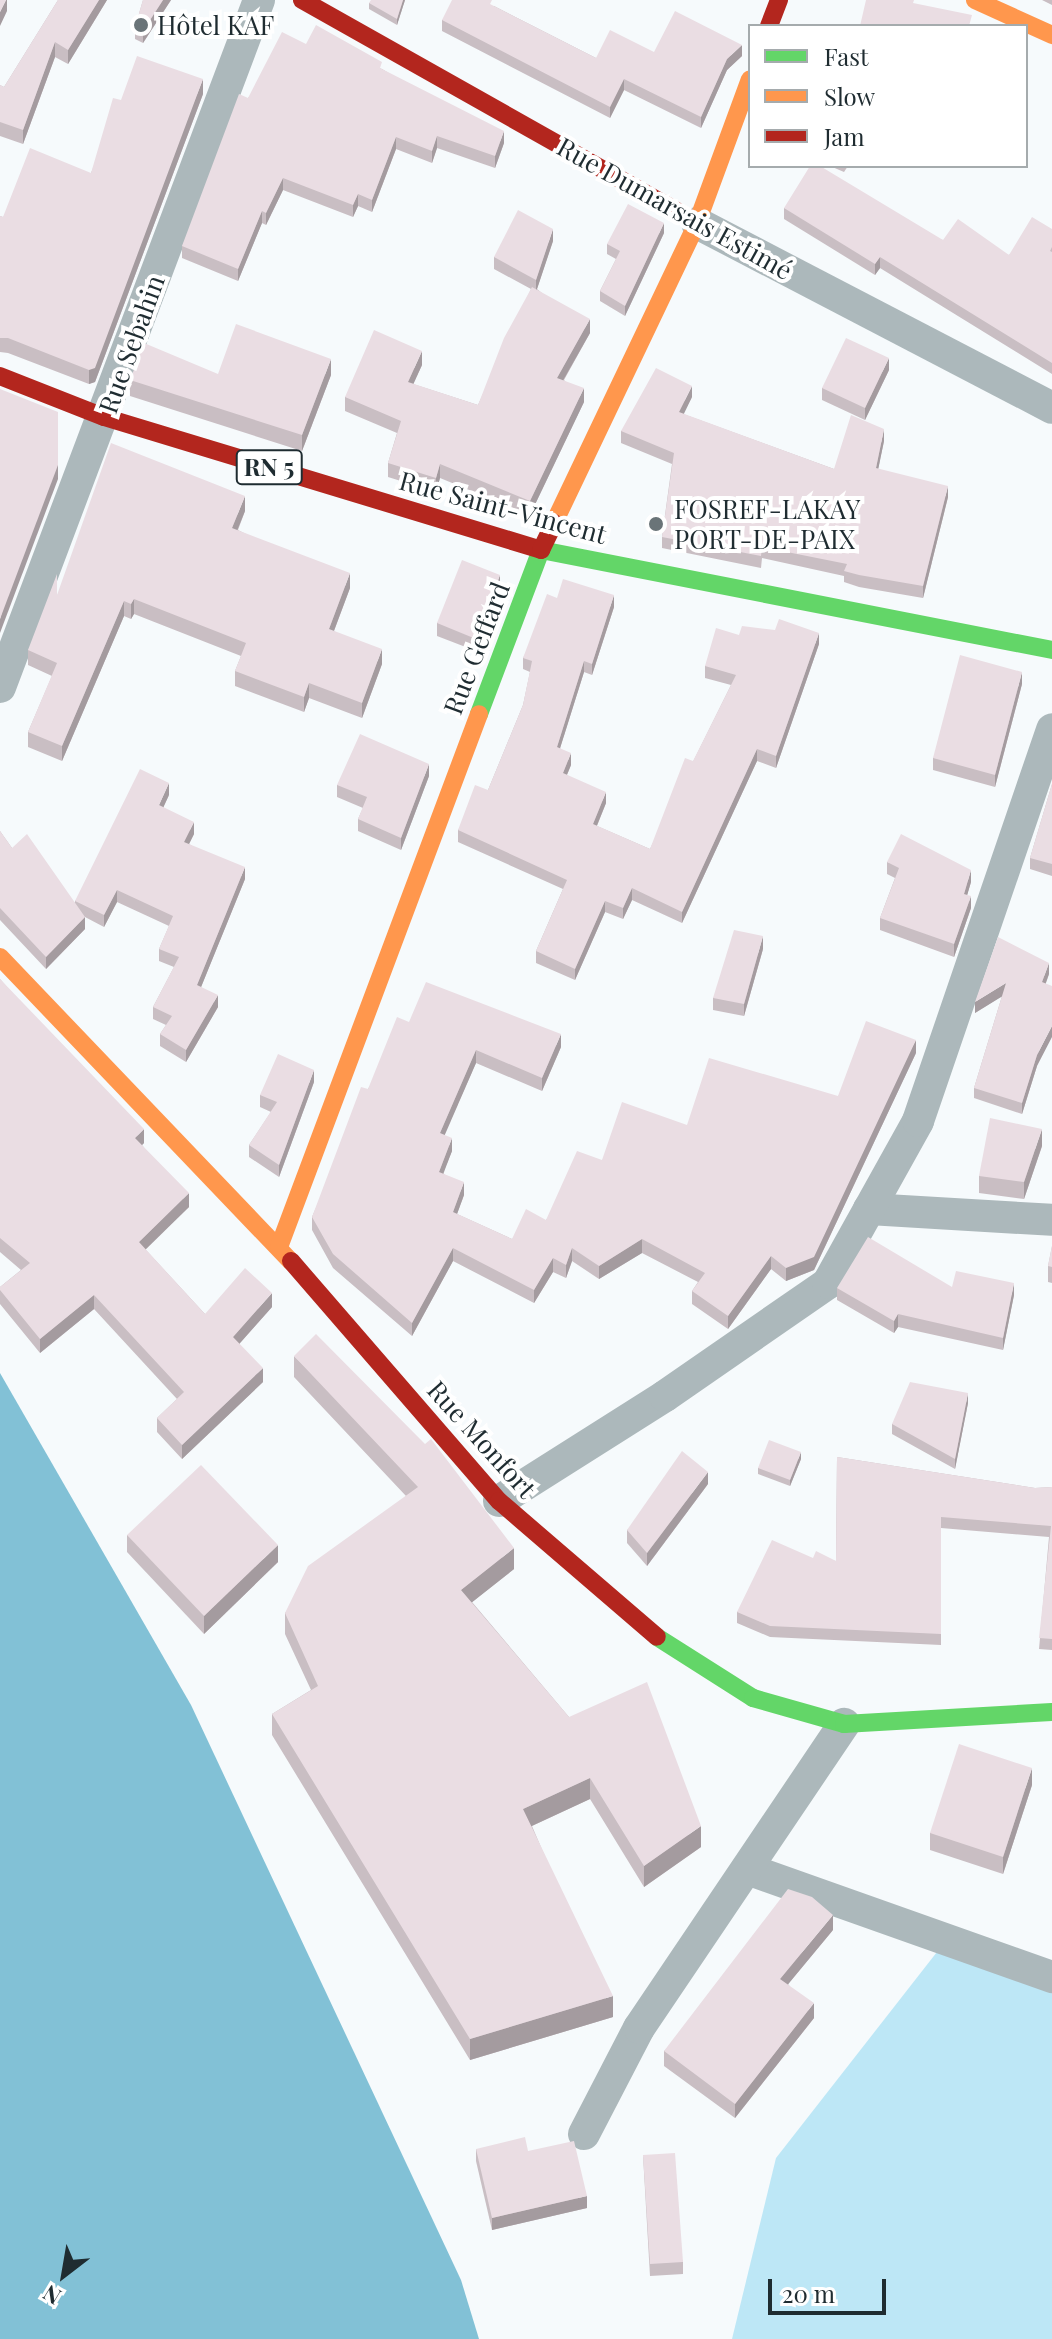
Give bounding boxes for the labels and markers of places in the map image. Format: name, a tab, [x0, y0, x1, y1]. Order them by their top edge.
place label: Hôtel KAF	[157, 9, 274, 41]
marker: Hôtel KAF	[132, 16, 150, 34]
place label: FOSREF-LAKAY PORT-DE-PAIX	[674, 493, 860, 554]
marker: FOSREF-LAKAY PORT-DE-PAIX	[645, 513, 667, 535]

